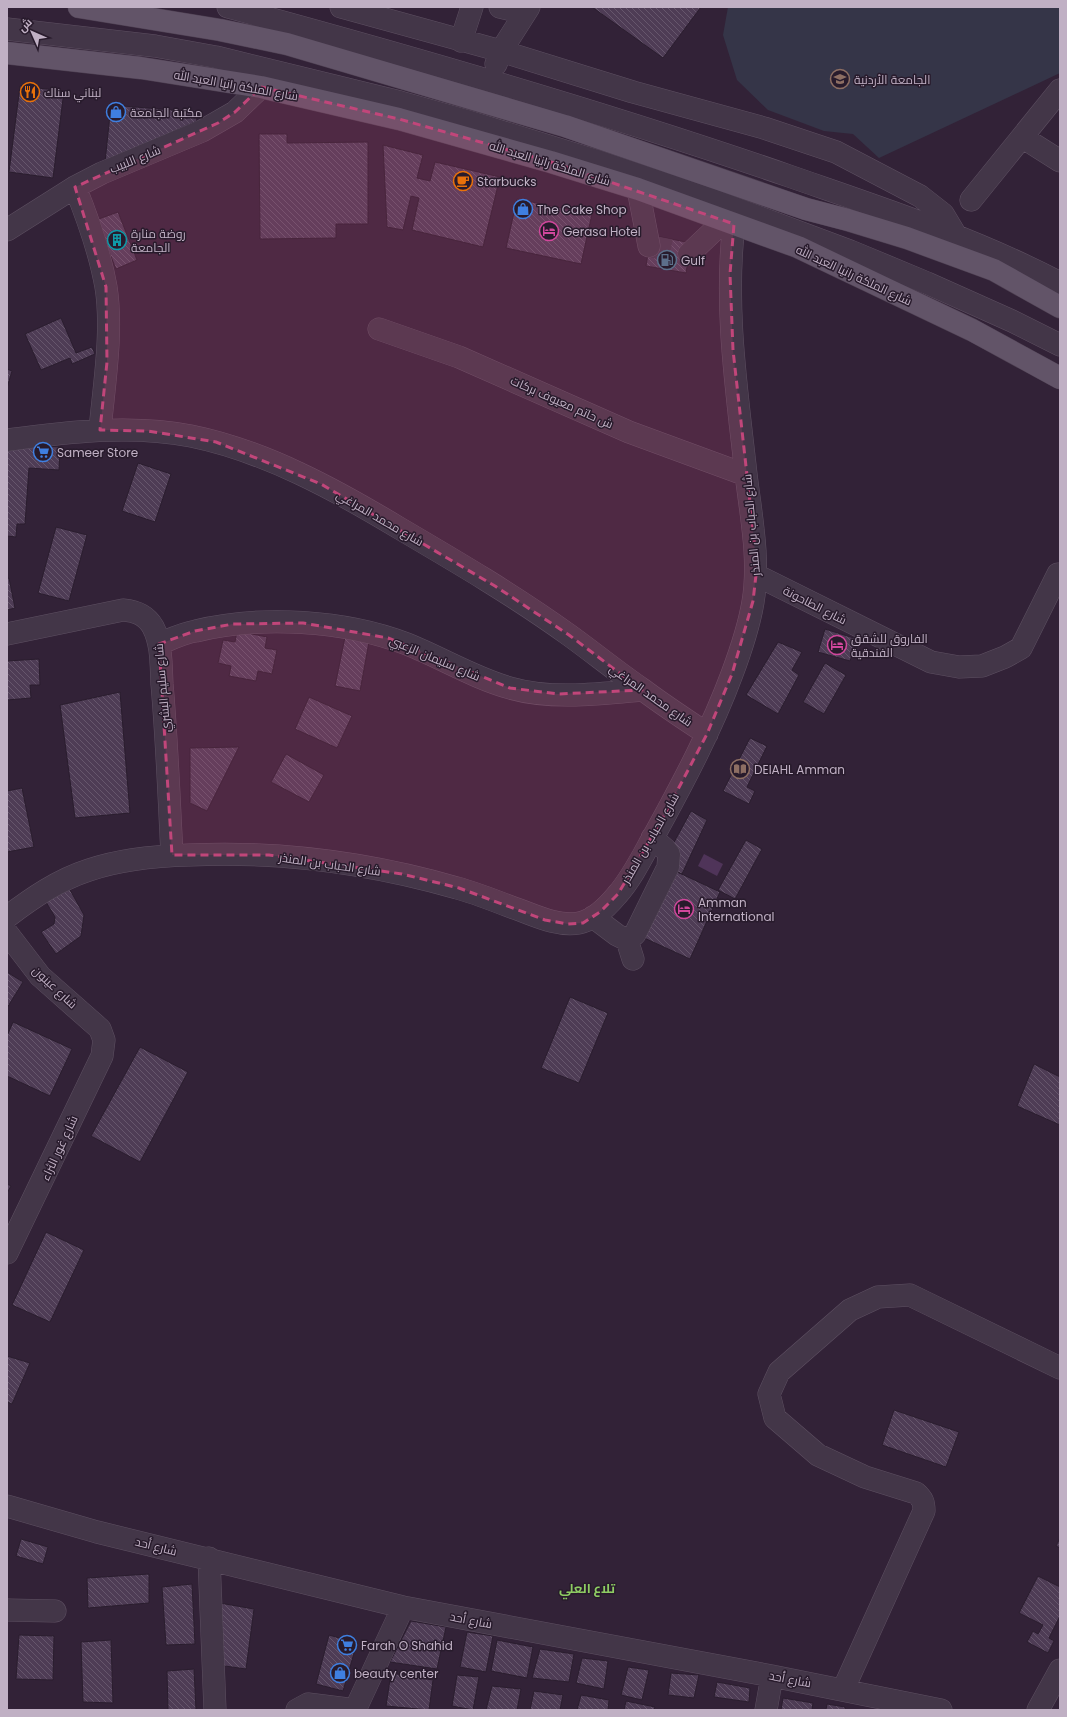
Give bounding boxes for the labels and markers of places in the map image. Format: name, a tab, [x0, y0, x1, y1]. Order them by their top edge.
school or university icon: الجامعة الأردنية	[829, 68, 851, 90]
place label: الجامعة الأردنية	[854, 71, 930, 88]
restaurant icon: لبناني سناك	[19, 81, 41, 103]
place label: لبناني سناك	[44, 84, 101, 103]
shop icon: مكتبة الجامعة	[105, 101, 127, 123]
place label: مكتبة الجامعة	[130, 104, 202, 121]
cafe icon: Starbucks	[452, 170, 474, 192]
place label: Starbucks	[477, 173, 537, 190]
shop icon: The Cake Shop	[512, 198, 534, 220]
place label: The Cake Shop	[537, 201, 627, 218]
hotel icon: Gerasa Hotel	[538, 220, 560, 242]
place label: Gerasa Hotel	[563, 223, 641, 240]
place label: روضة منارة الجامعة	[131, 225, 186, 256]
building icon: روضة منارة الجامعة	[106, 229, 128, 251]
fuel station icon: Gulf	[656, 249, 678, 271]
place label: Gulf	[681, 252, 705, 269]
supermarket icon: Sameer Store	[32, 441, 54, 463]
place label: Sameer Store	[57, 444, 138, 461]
place label: الفاروق للشقق الفندقية	[851, 630, 928, 661]
hotel icon: الفاروق للشقق الفندقية	[826, 634, 848, 656]
library icon: DEIAHL Amman	[729, 758, 751, 780]
place label: DEIAHL Amman	[754, 761, 845, 778]
place label: Amman International	[698, 894, 775, 925]
hotel icon: Amman International	[673, 898, 695, 920]
supermarket icon: Farah O Shahid	[336, 1634, 358, 1656]
place label: Farah O Shahid	[361, 1637, 453, 1654]
shop icon: beauty center	[329, 1662, 351, 1684]
place label: beauty center	[354, 1665, 439, 1682]

